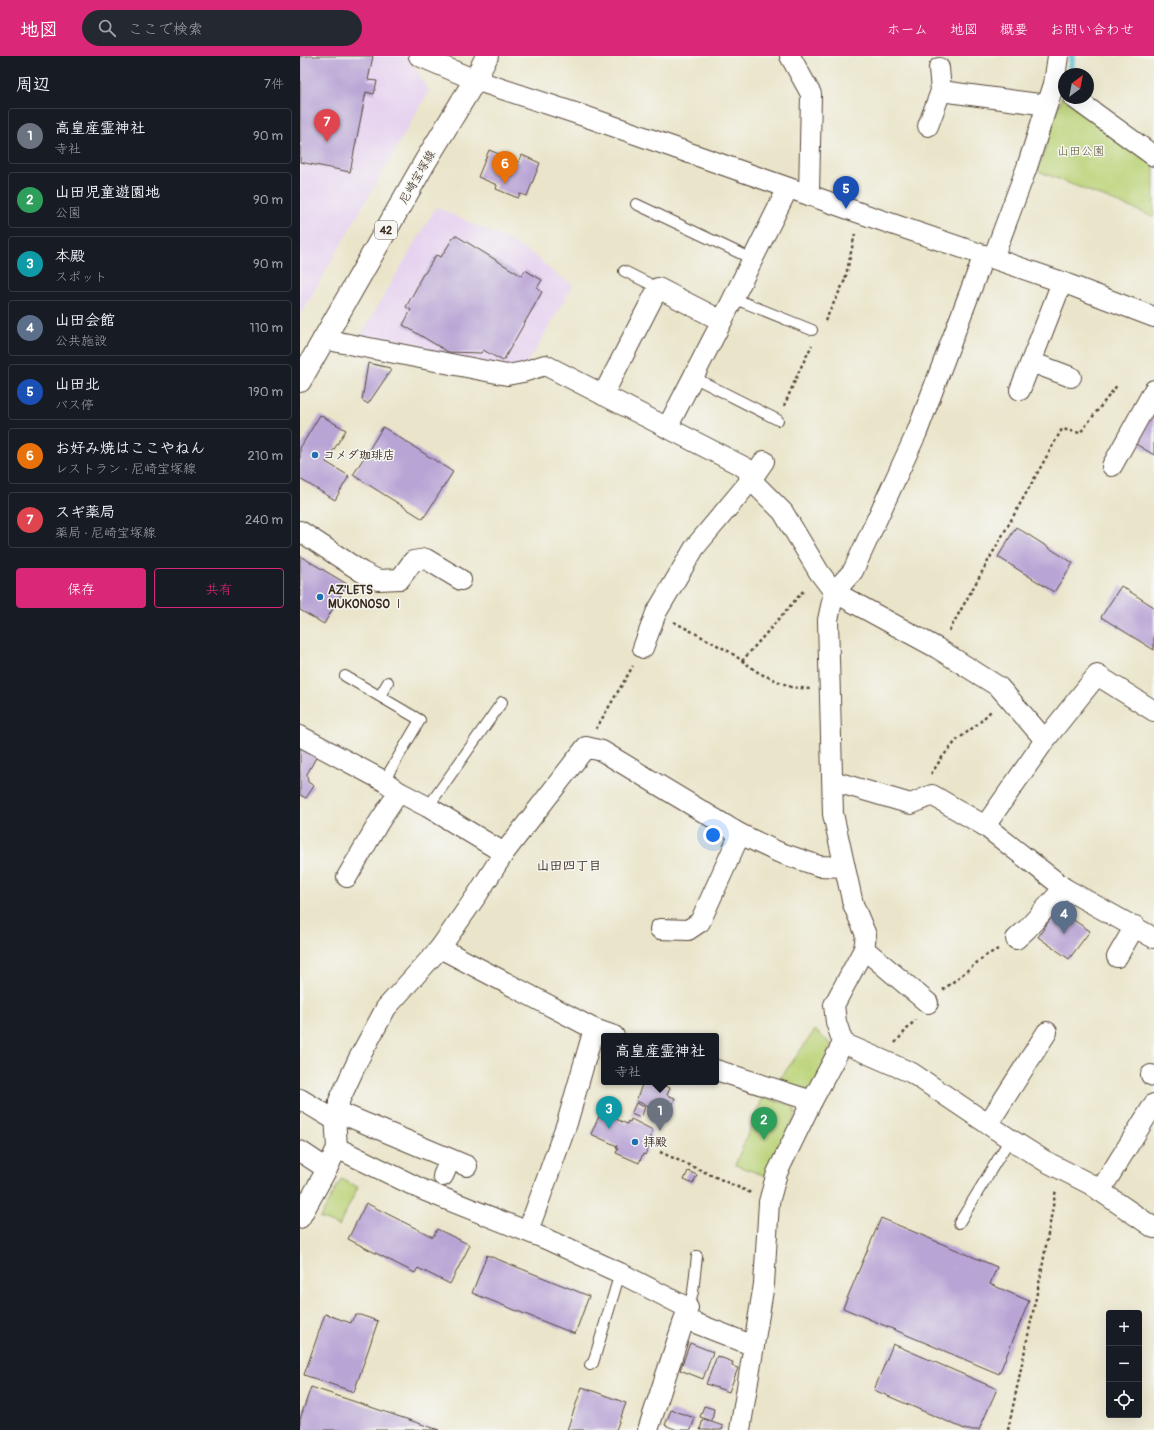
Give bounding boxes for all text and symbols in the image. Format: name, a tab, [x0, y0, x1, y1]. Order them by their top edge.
search box	[82, 10, 362, 46]
icon: search	[96, 17, 118, 39]
text: 地図	[20, 18, 58, 42]
text: ここで検索	[128, 20, 203, 39]
text: ホーム	[887, 21, 928, 38]
text: 地図	[950, 21, 978, 38]
text: 概要	[1000, 21, 1028, 38]
text: お問い合わせ	[1050, 21, 1134, 38]
north arrow	[1058, 68, 1094, 104]
text: 周辺	[16, 74, 50, 95]
text: 7件	[264, 76, 284, 92]
pin: 7	[314, 109, 340, 142]
text: 高皇産霊神社	[55, 119, 145, 138]
text: 1	[27, 128, 33, 144]
text: 90 m	[253, 128, 283, 144]
text: 寺社	[55, 141, 81, 157]
park label: 山田公園	[1057, 144, 1105, 159]
street label: 尼崎宝塚線	[396, 148, 439, 207]
pin: 6	[492, 151, 518, 184]
pin: 5	[833, 176, 859, 209]
text: 山田児童遊園地	[55, 183, 160, 202]
text: 2	[26, 192, 34, 208]
text: 90 m	[253, 192, 283, 208]
text: 公園	[55, 205, 81, 221]
road number: 42	[375, 221, 397, 239]
text: 本殿	[55, 247, 85, 266]
text: 3	[26, 256, 34, 272]
text: 90 m	[253, 256, 283, 272]
text: スポット	[55, 269, 107, 285]
text: 山田会館	[55, 311, 115, 330]
text: 4	[26, 320, 34, 336]
text: 110 m	[250, 320, 283, 336]
text: 公共施設	[55, 333, 107, 349]
text: 山田北	[55, 375, 100, 394]
text: 5	[26, 384, 34, 400]
text: 190 m	[248, 384, 283, 400]
text: バス停	[55, 397, 94, 413]
text: お好み焼はここやねん	[55, 439, 205, 458]
text: 6	[26, 448, 34, 464]
text: 210 m	[247, 448, 283, 464]
place label: コメダ珈琲店	[323, 448, 395, 463]
marker: コメダ珈琲店	[310, 450, 320, 460]
text: レストラン · 尼崎宝塚線	[55, 461, 196, 477]
text: スギ薬局	[55, 503, 115, 522]
text: 7	[27, 512, 33, 528]
text: 240 m	[245, 512, 283, 528]
text: 薬局 · 尼崎宝塚線	[55, 525, 156, 541]
button: 保存	[16, 568, 146, 608]
button: 共有	[154, 568, 284, 608]
place label: AZ'LETS MUKONOSO Ⅰ	[328, 583, 404, 612]
marker: AZ'LETS MUKONOSO Ⅰ	[315, 592, 325, 602]
your location	[703, 825, 723, 845]
district label: 山田四丁目	[536, 858, 602, 874]
pin: 4	[1051, 901, 1077, 934]
popup	[601, 1033, 719, 1085]
text: 高皇産霊神社	[615, 1042, 705, 1061]
text: 寺社	[615, 1064, 641, 1080]
pin: 3	[596, 1096, 622, 1129]
pin: 1	[647, 1098, 673, 1131]
pin: 2	[751, 1107, 777, 1140]
place label: 拝殿	[643, 1135, 667, 1150]
marker: 拝殿	[630, 1137, 640, 1147]
map controls	[1106, 1310, 1142, 1418]
button: +	[1106, 1310, 1142, 1346]
button: −	[1106, 1346, 1142, 1382]
button: locate	[1106, 1382, 1142, 1418]

